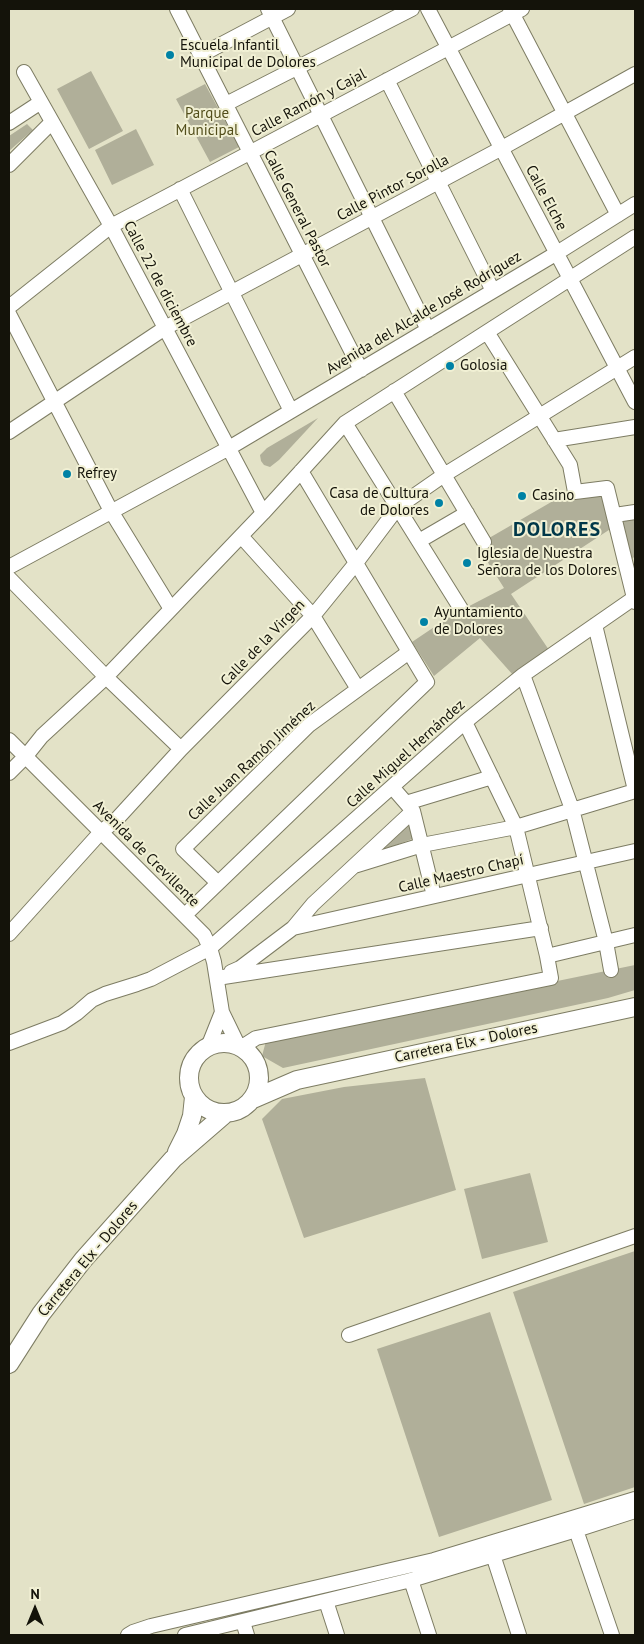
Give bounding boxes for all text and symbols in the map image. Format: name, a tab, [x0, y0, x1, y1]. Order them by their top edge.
place label: Escuela Infantil Municipal de Dolores	[180, 37, 316, 72]
marker: Escuela Infantil Municipal de Dolores	[164, 49, 176, 61]
street label: Calle Ramón y Cajal	[249, 65, 369, 141]
park label: Parque Municipal	[176, 105, 238, 140]
street label: Calle General Pastor	[260, 147, 334, 271]
street label: Calle Pintor Sorolla	[334, 151, 452, 225]
street label: Calle Elche	[521, 162, 571, 234]
street label: Calle 22 de diciembre	[119, 218, 201, 350]
street label: Avenida del Alcalde José Rodríguez	[323, 248, 525, 378]
place label: Golosia	[460, 357, 507, 375]
marker: Golosia	[444, 360, 456, 372]
place label: Refrey	[77, 465, 117, 483]
marker: Refrey	[61, 468, 73, 480]
place label: Casa de Cultura de Dolores	[329, 485, 429, 520]
place label: Casino	[532, 487, 574, 505]
marker: Casino	[516, 490, 528, 502]
marker: Casa de Cultura de Dolores	[433, 497, 445, 509]
district label: DOLORES	[512, 518, 602, 542]
place label: Iglesia de Nuestra Señora de los Dolores	[477, 545, 617, 580]
marker: Iglesia de Nuestra Señora de los Dolores	[461, 557, 473, 569]
street label: Calle de la Virgen	[217, 596, 309, 690]
place label: Ayuntamiento de Dolores	[434, 604, 523, 639]
marker: Ayuntamiento de Dolores	[418, 616, 430, 628]
street label: Calle Miguel Hernández	[343, 696, 469, 812]
street label: Calle Juan Ramón Jiménez	[185, 697, 319, 825]
street label: Avenida de Crevillente	[89, 797, 203, 911]
street label: Calle Maestro Chapí	[397, 851, 525, 897]
street label: Carretera Elx - Dolores	[393, 1019, 539, 1067]
street label: Carretera Elx - Dolores	[34, 1197, 142, 1321]
north arrow	[10, 1584, 60, 1634]
text: N	[30, 1585, 40, 1603]

